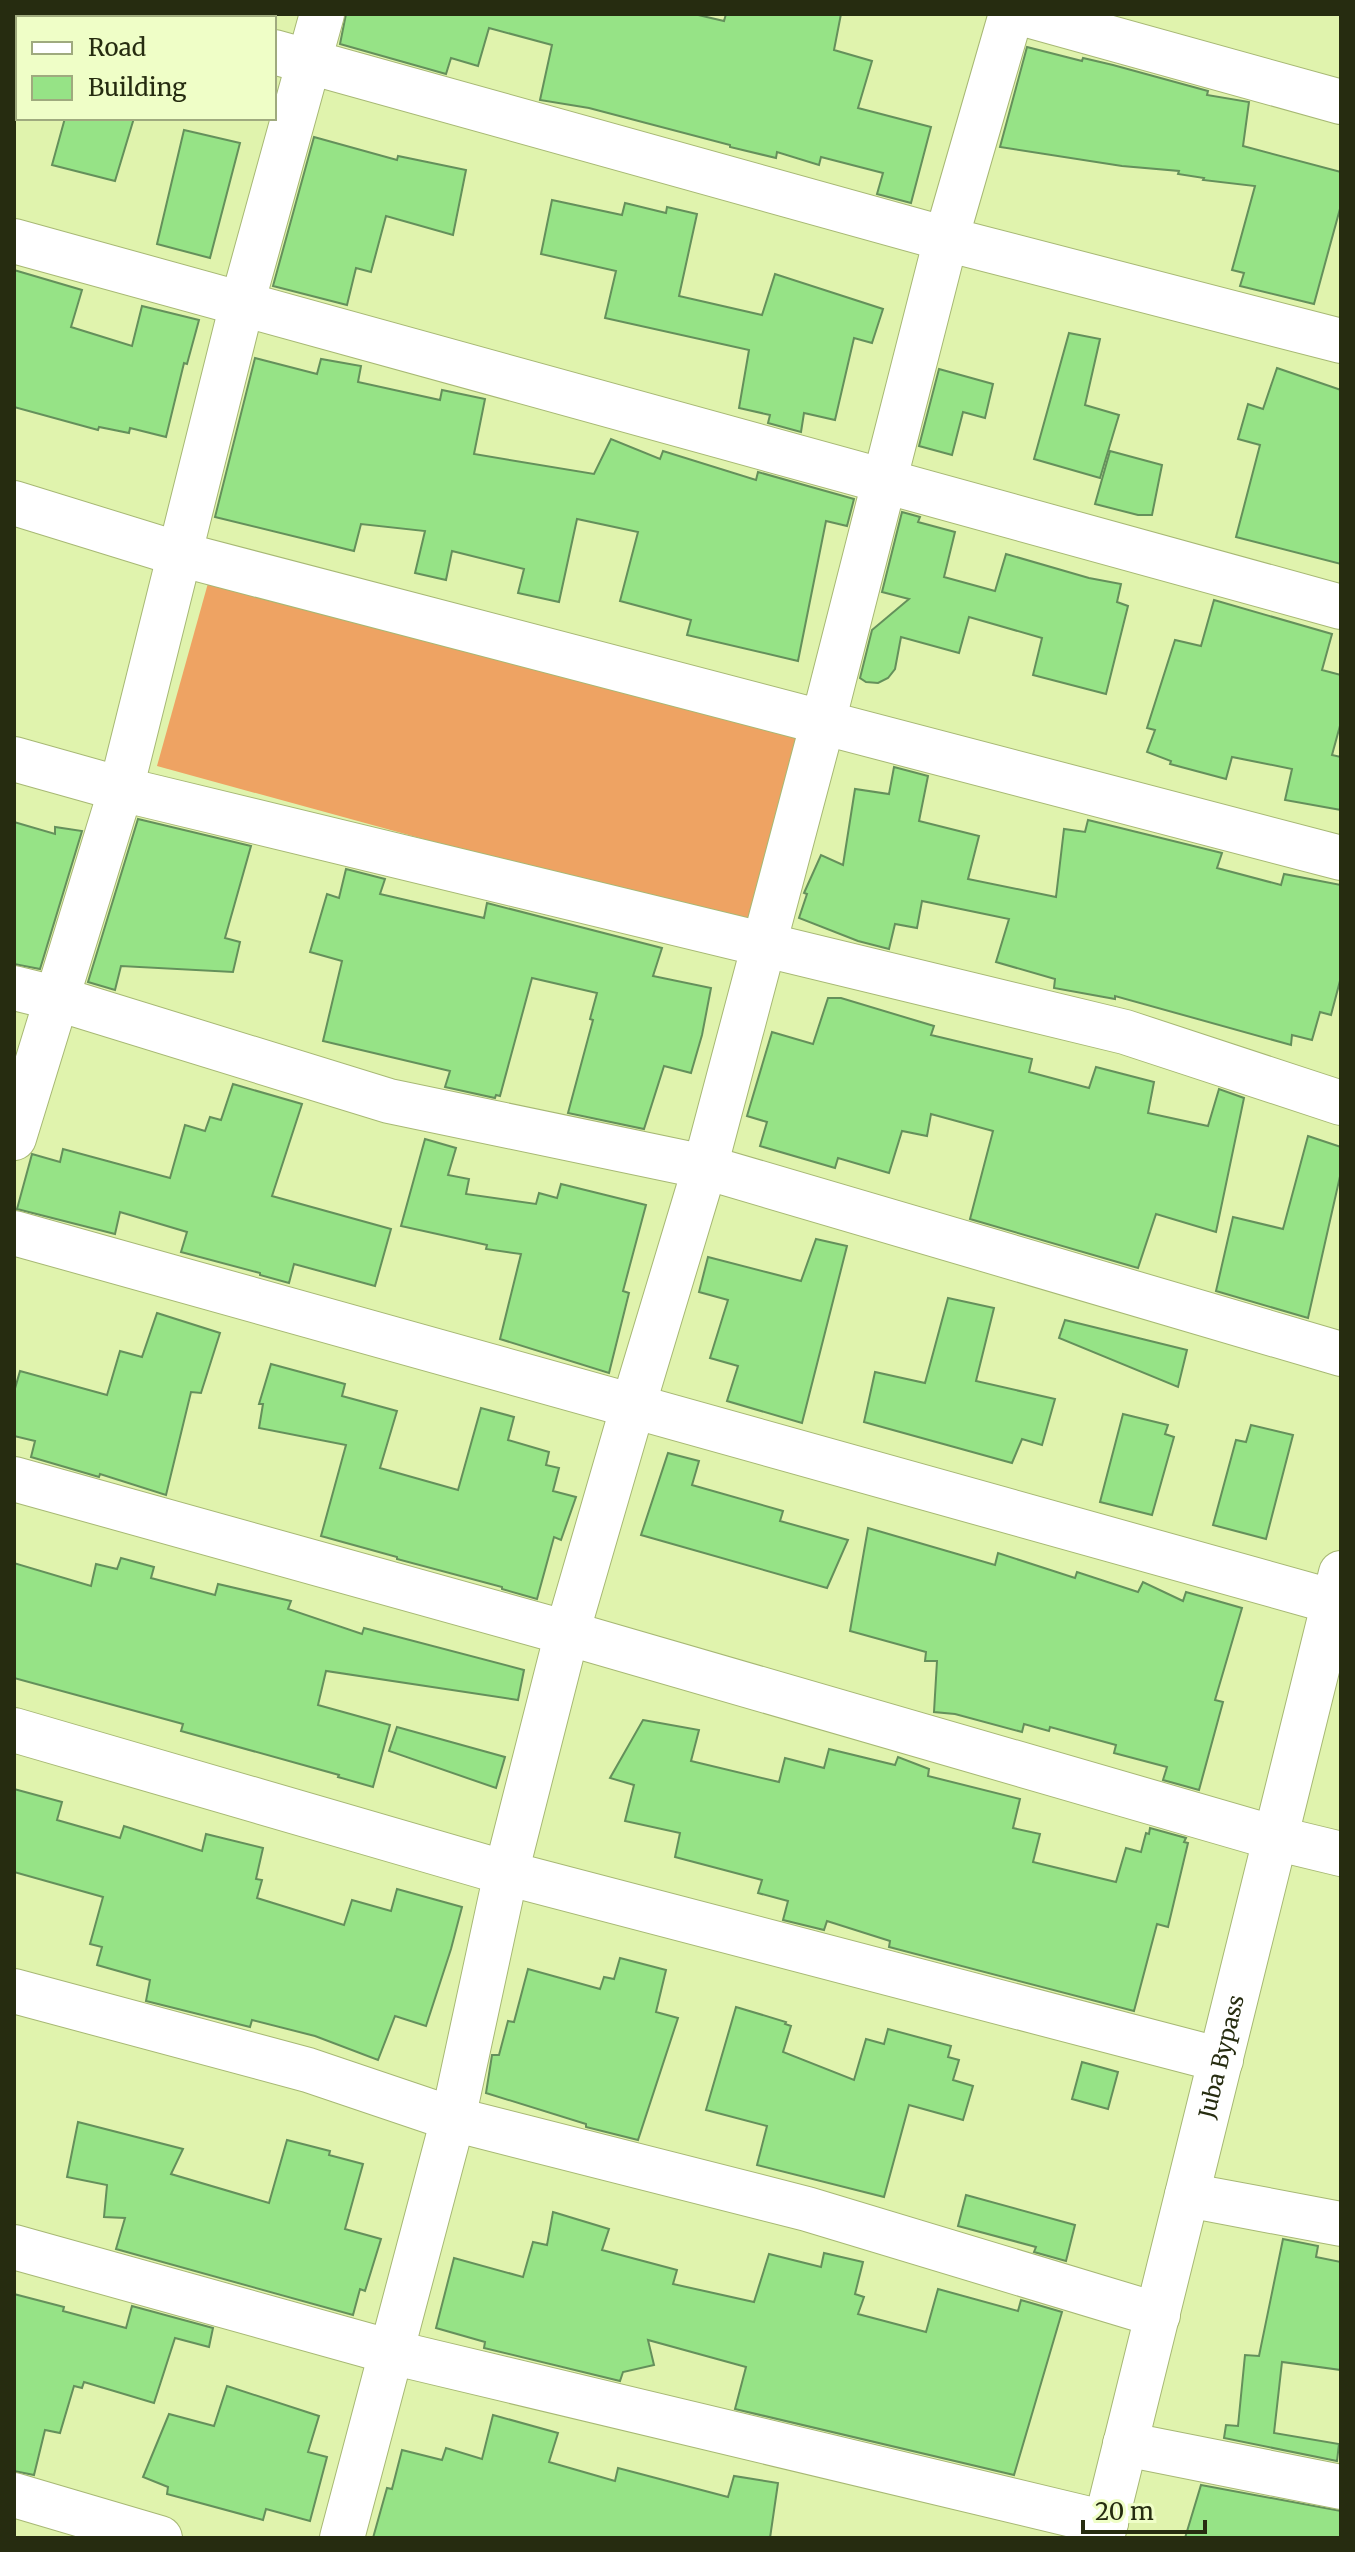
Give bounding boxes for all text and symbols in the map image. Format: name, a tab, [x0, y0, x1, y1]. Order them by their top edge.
legend	[16, 16, 276, 120]
text: Road	[88, 32, 146, 63]
text: Building	[88, 72, 187, 103]
street label: Juba Bypass	[1192, 1992, 1250, 2122]
scale bar	[1083, 2484, 1205, 2534]
text: 20 m	[1095, 2496, 1154, 2527]

